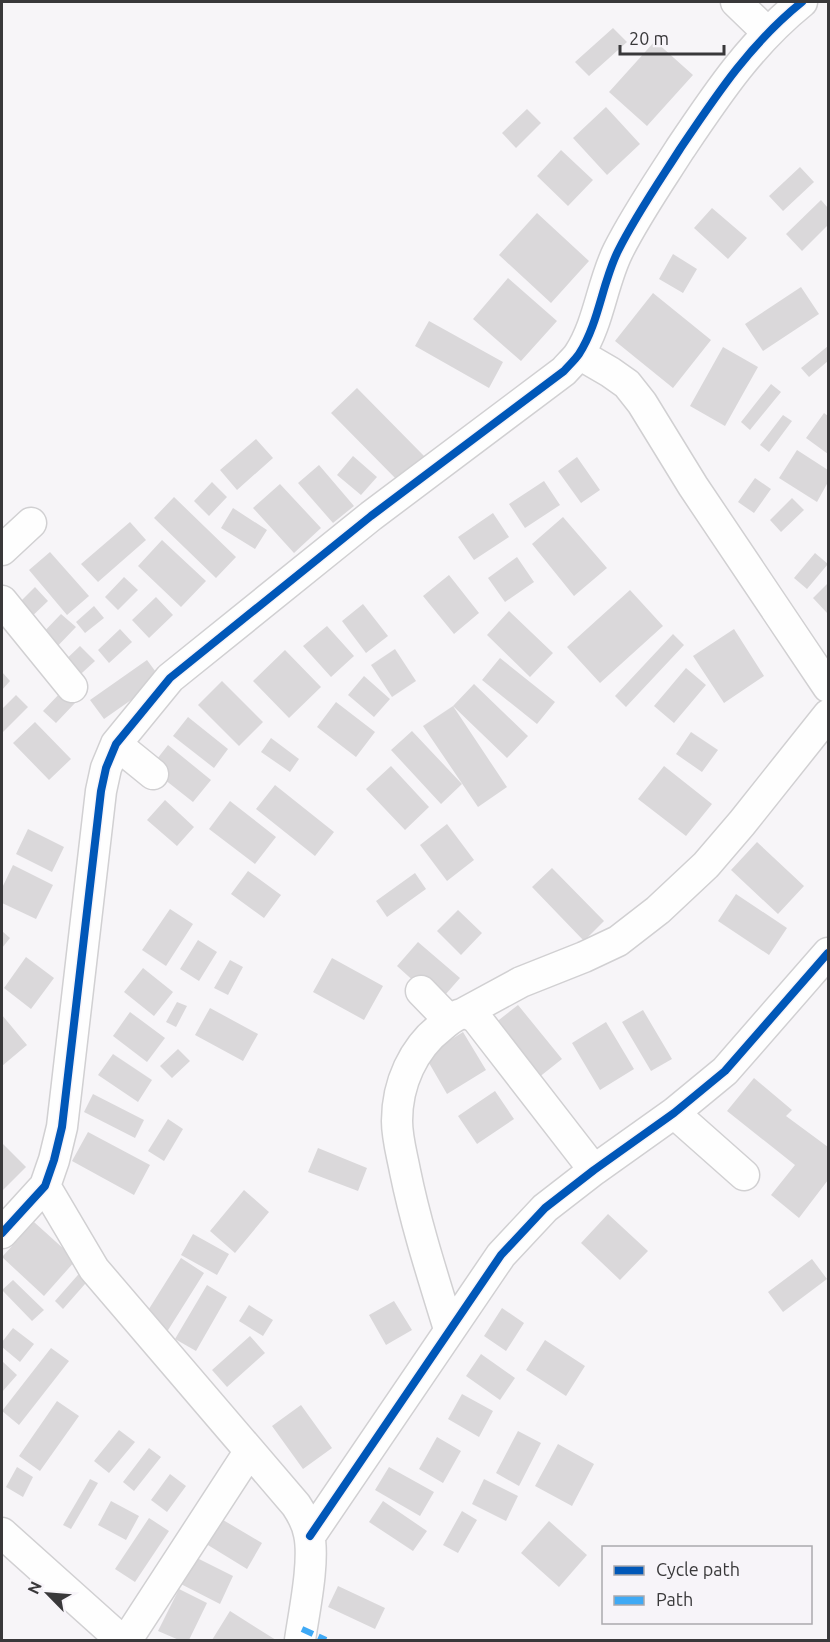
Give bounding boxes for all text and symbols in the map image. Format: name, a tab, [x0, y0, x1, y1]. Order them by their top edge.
scale bar	[620, 18, 724, 56]
text: 20 m	[629, 28, 669, 48]
legend	[602, 1546, 812, 1624]
text: Cycle path	[656, 1559, 740, 1579]
north arrow	[18, 1564, 78, 1624]
text: N	[24, 1578, 45, 1597]
text: Path	[656, 1589, 693, 1609]

